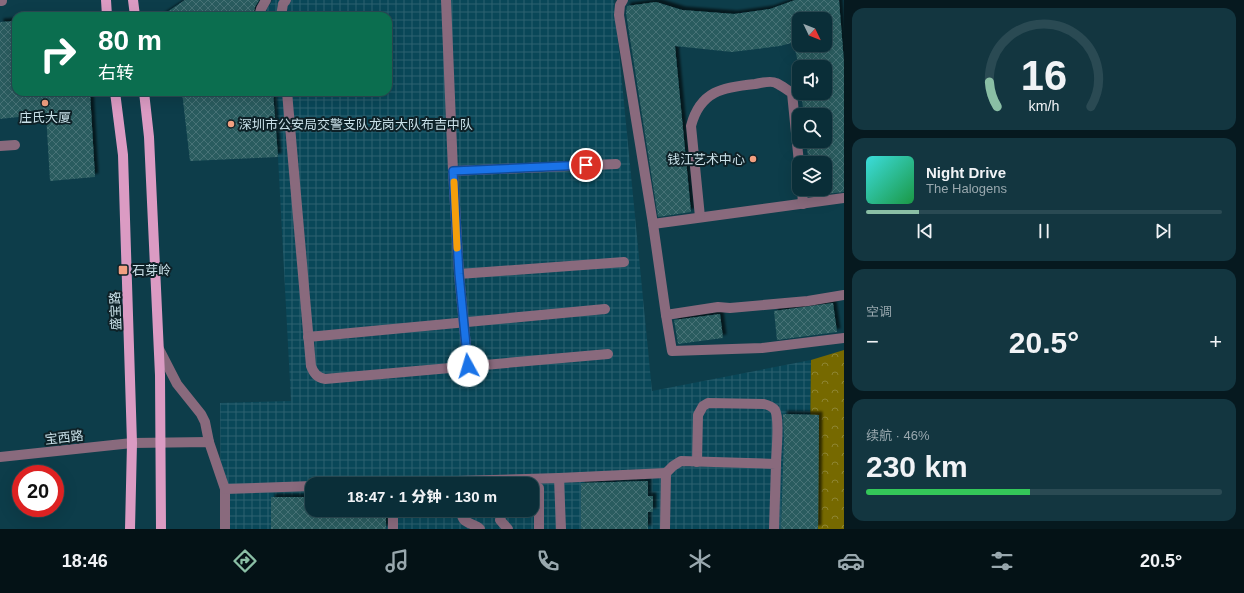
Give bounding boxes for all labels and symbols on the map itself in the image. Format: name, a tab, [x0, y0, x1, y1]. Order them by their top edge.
north arrow	[792, 12, 832, 52]
marker: 庄氏大厦	[40, 98, 50, 108]
place label: 庄氏大厦	[19, 110, 71, 125]
place label: 深圳市公安局交警支队龙岗大队布吉中队	[239, 117, 473, 132]
marker: 深圳市公安局交警支队龙岗大队布吉中队	[226, 119, 236, 129]
pin	[569, 148, 603, 182]
place label: 钱江艺术中心	[667, 152, 745, 167]
marker: 钱江艺术中心	[748, 154, 758, 164]
place label: 石芽岭	[132, 263, 171, 278]
marker: 石芽岭	[117, 264, 129, 276]
street label: 盛宝路	[107, 291, 124, 331]
position arrow	[447, 345, 489, 387]
street label: 宝西路	[44, 428, 84, 447]
speed limit sign: 20	[12, 465, 64, 517]

